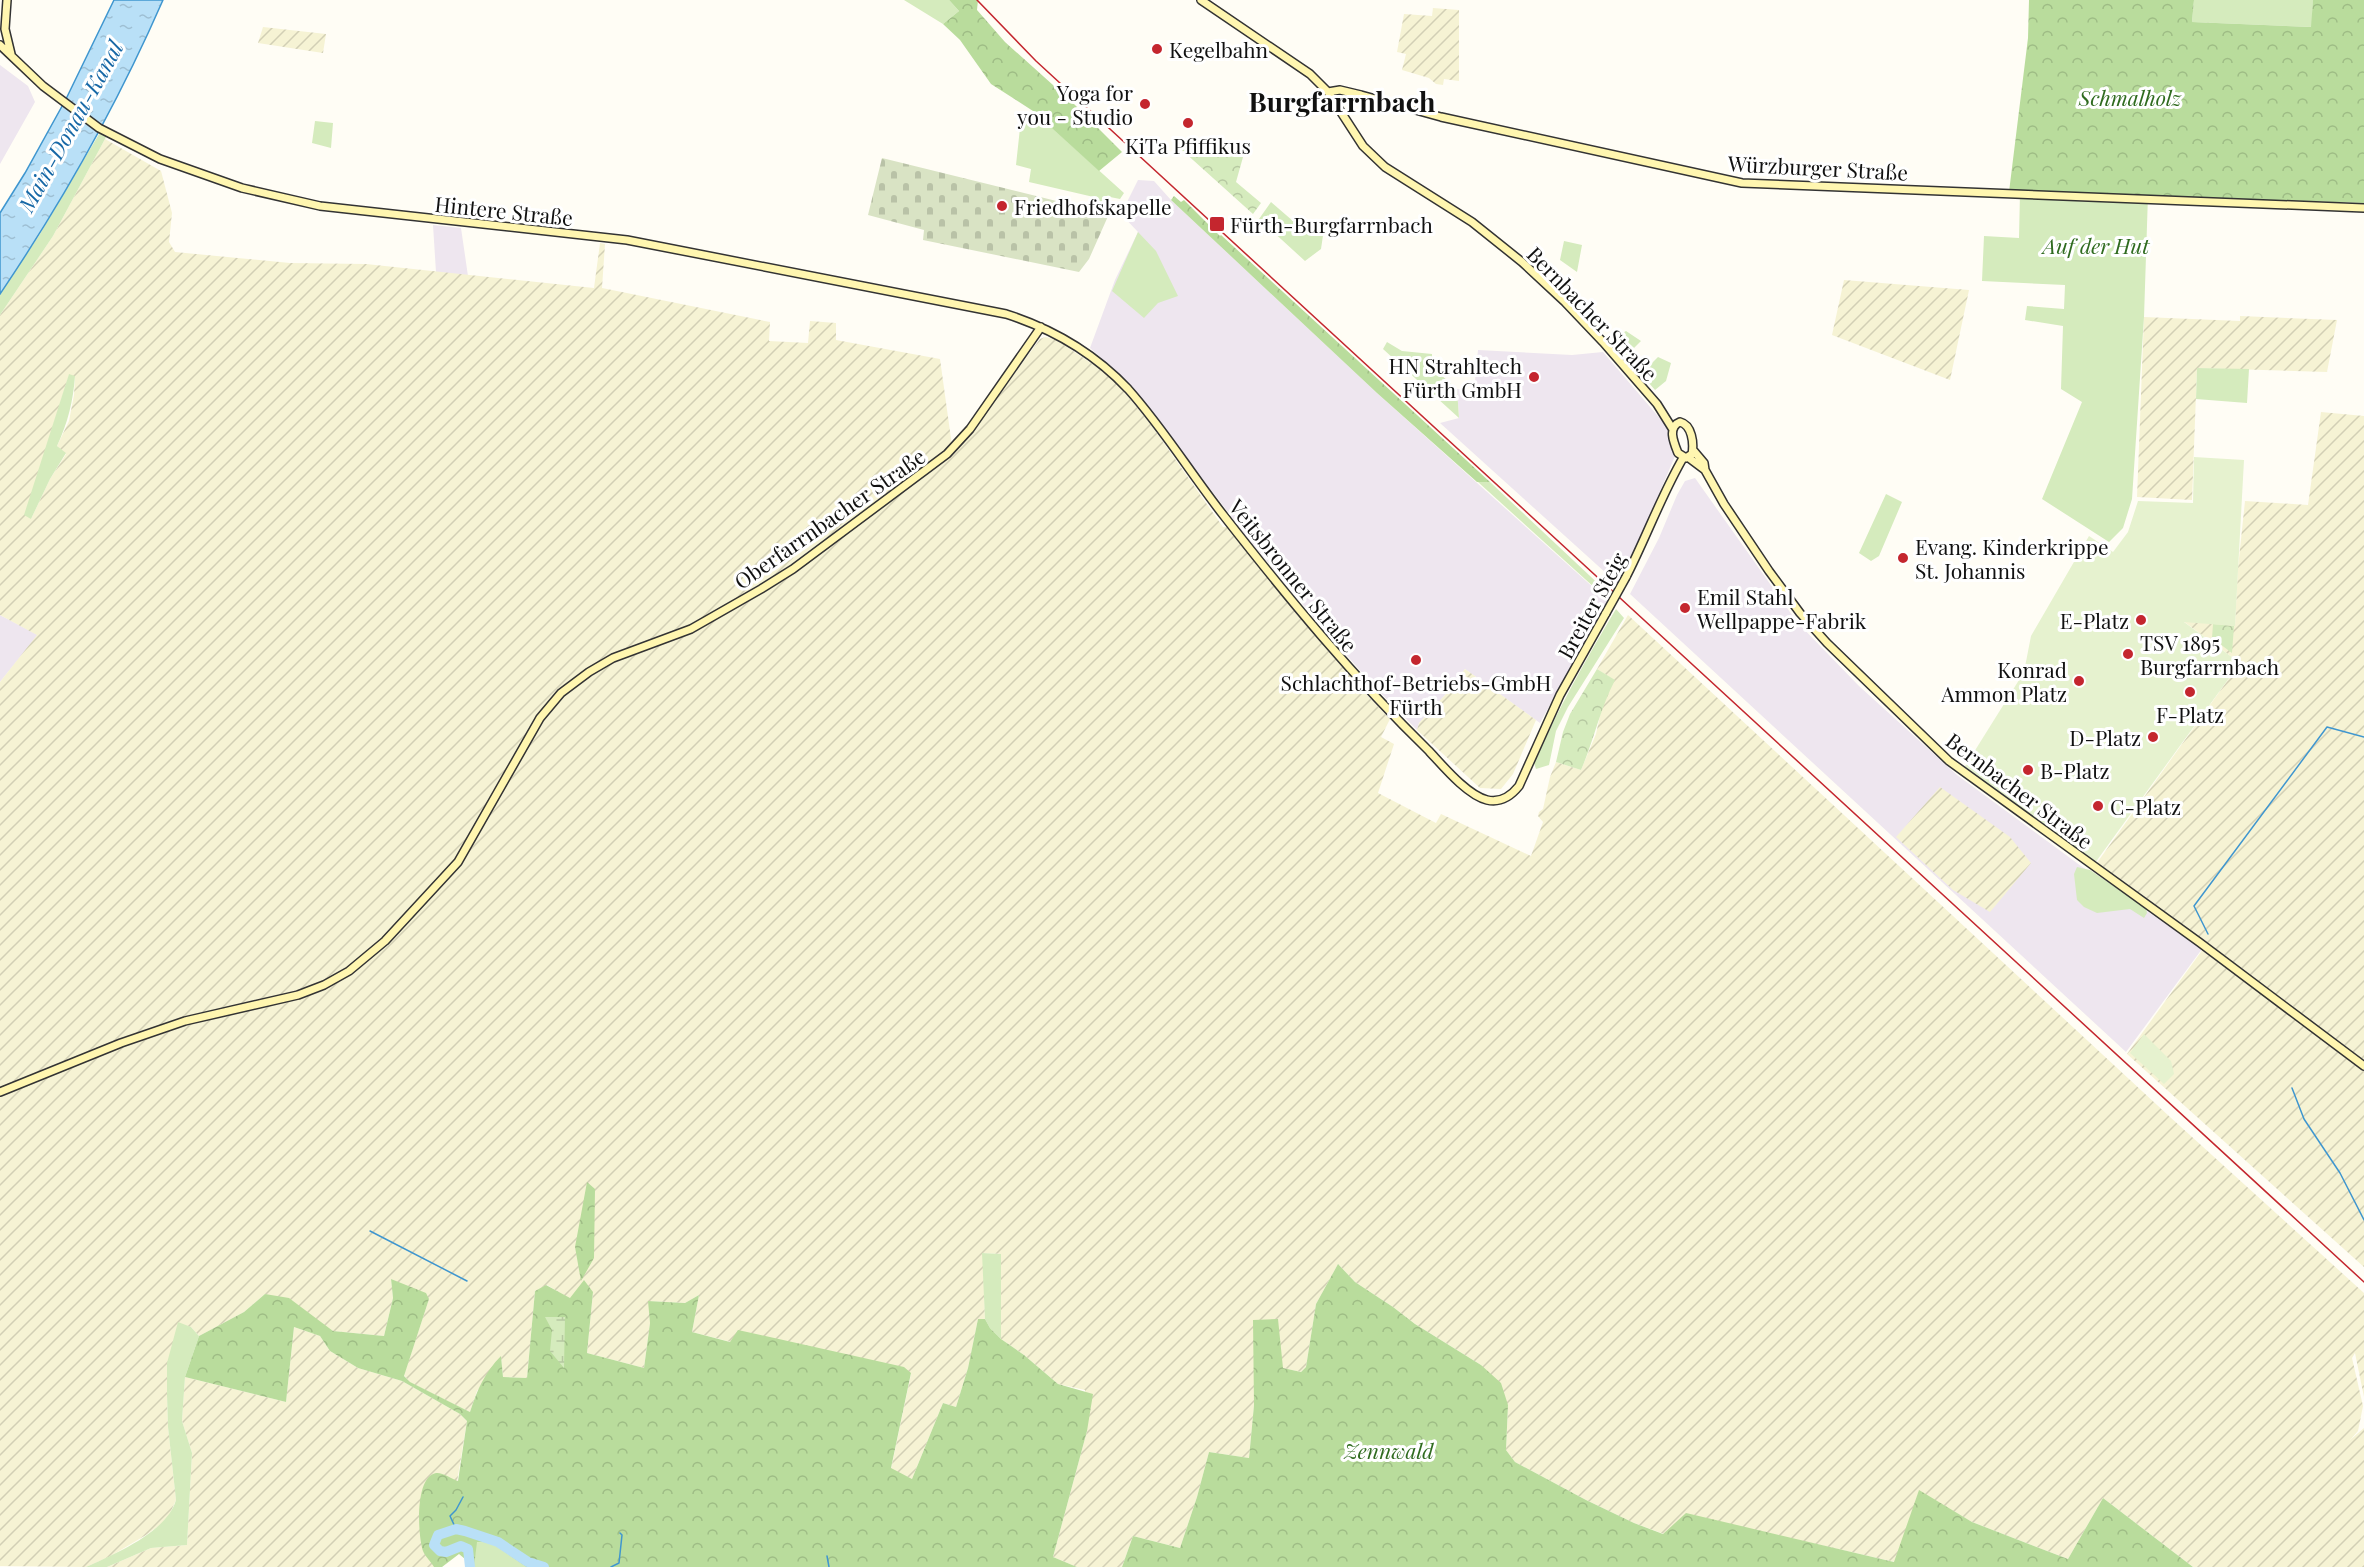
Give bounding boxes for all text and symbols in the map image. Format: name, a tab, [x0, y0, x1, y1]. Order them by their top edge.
water label: Main-Donau-Kanal	[10, 34, 130, 218]
place label: Kegelbahn	[1169, 35, 1269, 63]
marker: Kegelbahn	[1150, 42, 1164, 56]
place label: Yoga for you - Studio	[1016, 78, 1134, 130]
district label: Burgfarrnbach	[1249, 83, 1436, 119]
park label: Schmalholz	[2078, 83, 2182, 111]
marker: Yoga for you - Studio	[1138, 97, 1152, 111]
marker: KiTa Pfiffikus	[1181, 116, 1195, 130]
place label: KiTa Pfiffikus	[1125, 131, 1251, 159]
street label: Würzburger Straße	[1726, 148, 1909, 186]
street label: Hintere Straße	[433, 189, 575, 231]
place label: Friedhofskapelle	[1014, 192, 1172, 220]
marker: Friedhofskapelle	[995, 199, 1009, 213]
place label: Fürth-Burgfarrnbach	[1230, 210, 1433, 238]
marker: Fürth-Burgfarrnbach	[1208, 215, 1226, 233]
park label: Auf der Hut	[2041, 231, 2150, 259]
street label: Bernbacher Straße	[1522, 240, 1664, 386]
place label: HN Strahltech Fürth GmbH	[1389, 351, 1523, 403]
marker: HN Strahltech Fürth GmbH	[1527, 370, 1541, 384]
street label: Oberfarrnbacher Straße	[728, 441, 930, 595]
street label: Veitsbronner Straße	[1223, 492, 1364, 657]
place label: Evang. Kinderkrippe St. Johannis	[1915, 532, 2109, 584]
street label: Breiter Steig	[1550, 547, 1632, 663]
marker: Evang. Kinderkrippe St. Johannis	[1896, 551, 1910, 565]
place label: Emil Stahl Wellpappe-Fabrik	[1696, 582, 1867, 634]
marker: Emil Stahl Wellpappe-Fabrik	[1678, 601, 1692, 615]
place label: E-Platz	[2060, 606, 2129, 634]
marker: E-Platz	[2134, 613, 2148, 627]
place label: TSV 1895 Burgfarrnbach	[2140, 628, 2280, 680]
marker: TSV 1895 Burgfarrnbach	[2121, 647, 2135, 661]
marker: Schlachthof-Betriebs-GmbH Fürth	[1409, 653, 1423, 667]
place label: Konrad Ammon Platz	[1940, 655, 2067, 707]
place label: Schlachthof-Betriebs-GmbH Fürth	[1281, 668, 1552, 720]
marker: Konrad Ammon Platz	[2072, 674, 2086, 688]
marker: F-Platz	[2183, 685, 2197, 699]
place label: F-Platz	[2156, 700, 2224, 728]
place label: D-Platz	[2069, 723, 2141, 751]
street label: Bernbacher Straße	[1941, 726, 2099, 854]
marker: D-Platz	[2146, 730, 2160, 744]
place label: B-Platz	[2040, 756, 2110, 784]
marker: B-Platz	[2021, 763, 2035, 777]
place label: C-Platz	[2110, 792, 2181, 820]
marker: C-Platz	[2091, 799, 2105, 813]
park label: Zennwald	[1343, 1436, 1434, 1464]

